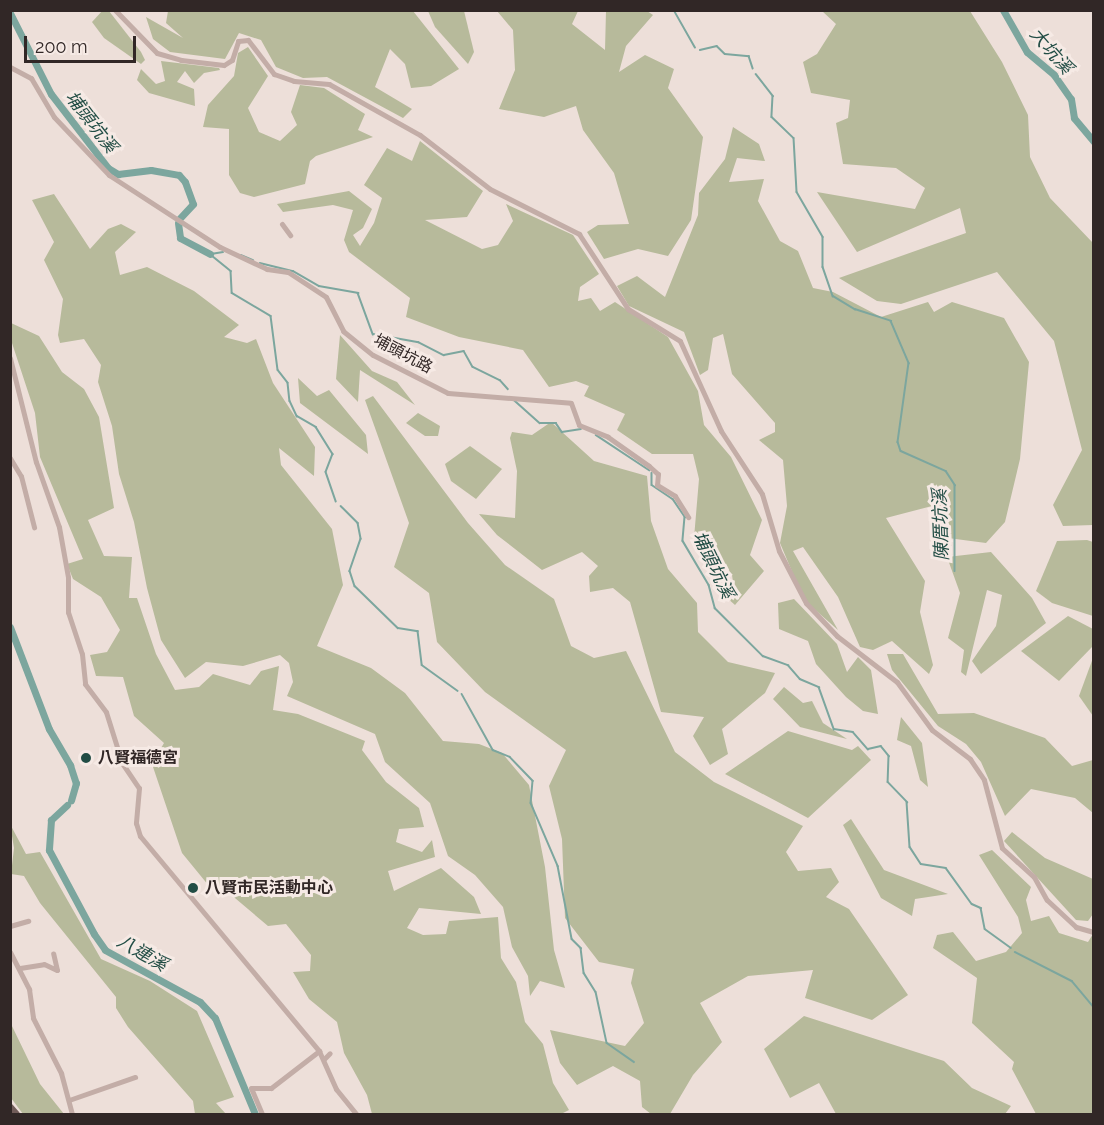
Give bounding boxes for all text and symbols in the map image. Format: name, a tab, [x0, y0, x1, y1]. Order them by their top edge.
scale bar	[27, 24, 140, 62]
water label: 大坑溪	[1025, 24, 1077, 78]
text: 200 m	[35, 36, 88, 57]
water label: 埔頭坑溪	[60, 87, 122, 157]
street label: 埔頭坑路	[370, 331, 436, 377]
water label: 陳厝坑溪	[929, 489, 953, 561]
water label: 埔頭坑溪	[688, 528, 738, 602]
place label: 八賢福德宮	[98, 748, 178, 768]
marker: 八賢福德宮	[79, 751, 93, 765]
place label: 八賢市民活動中心	[205, 878, 333, 898]
marker: 八賢市民活動中心	[186, 881, 200, 895]
water label: 八連溪	[113, 930, 171, 976]

